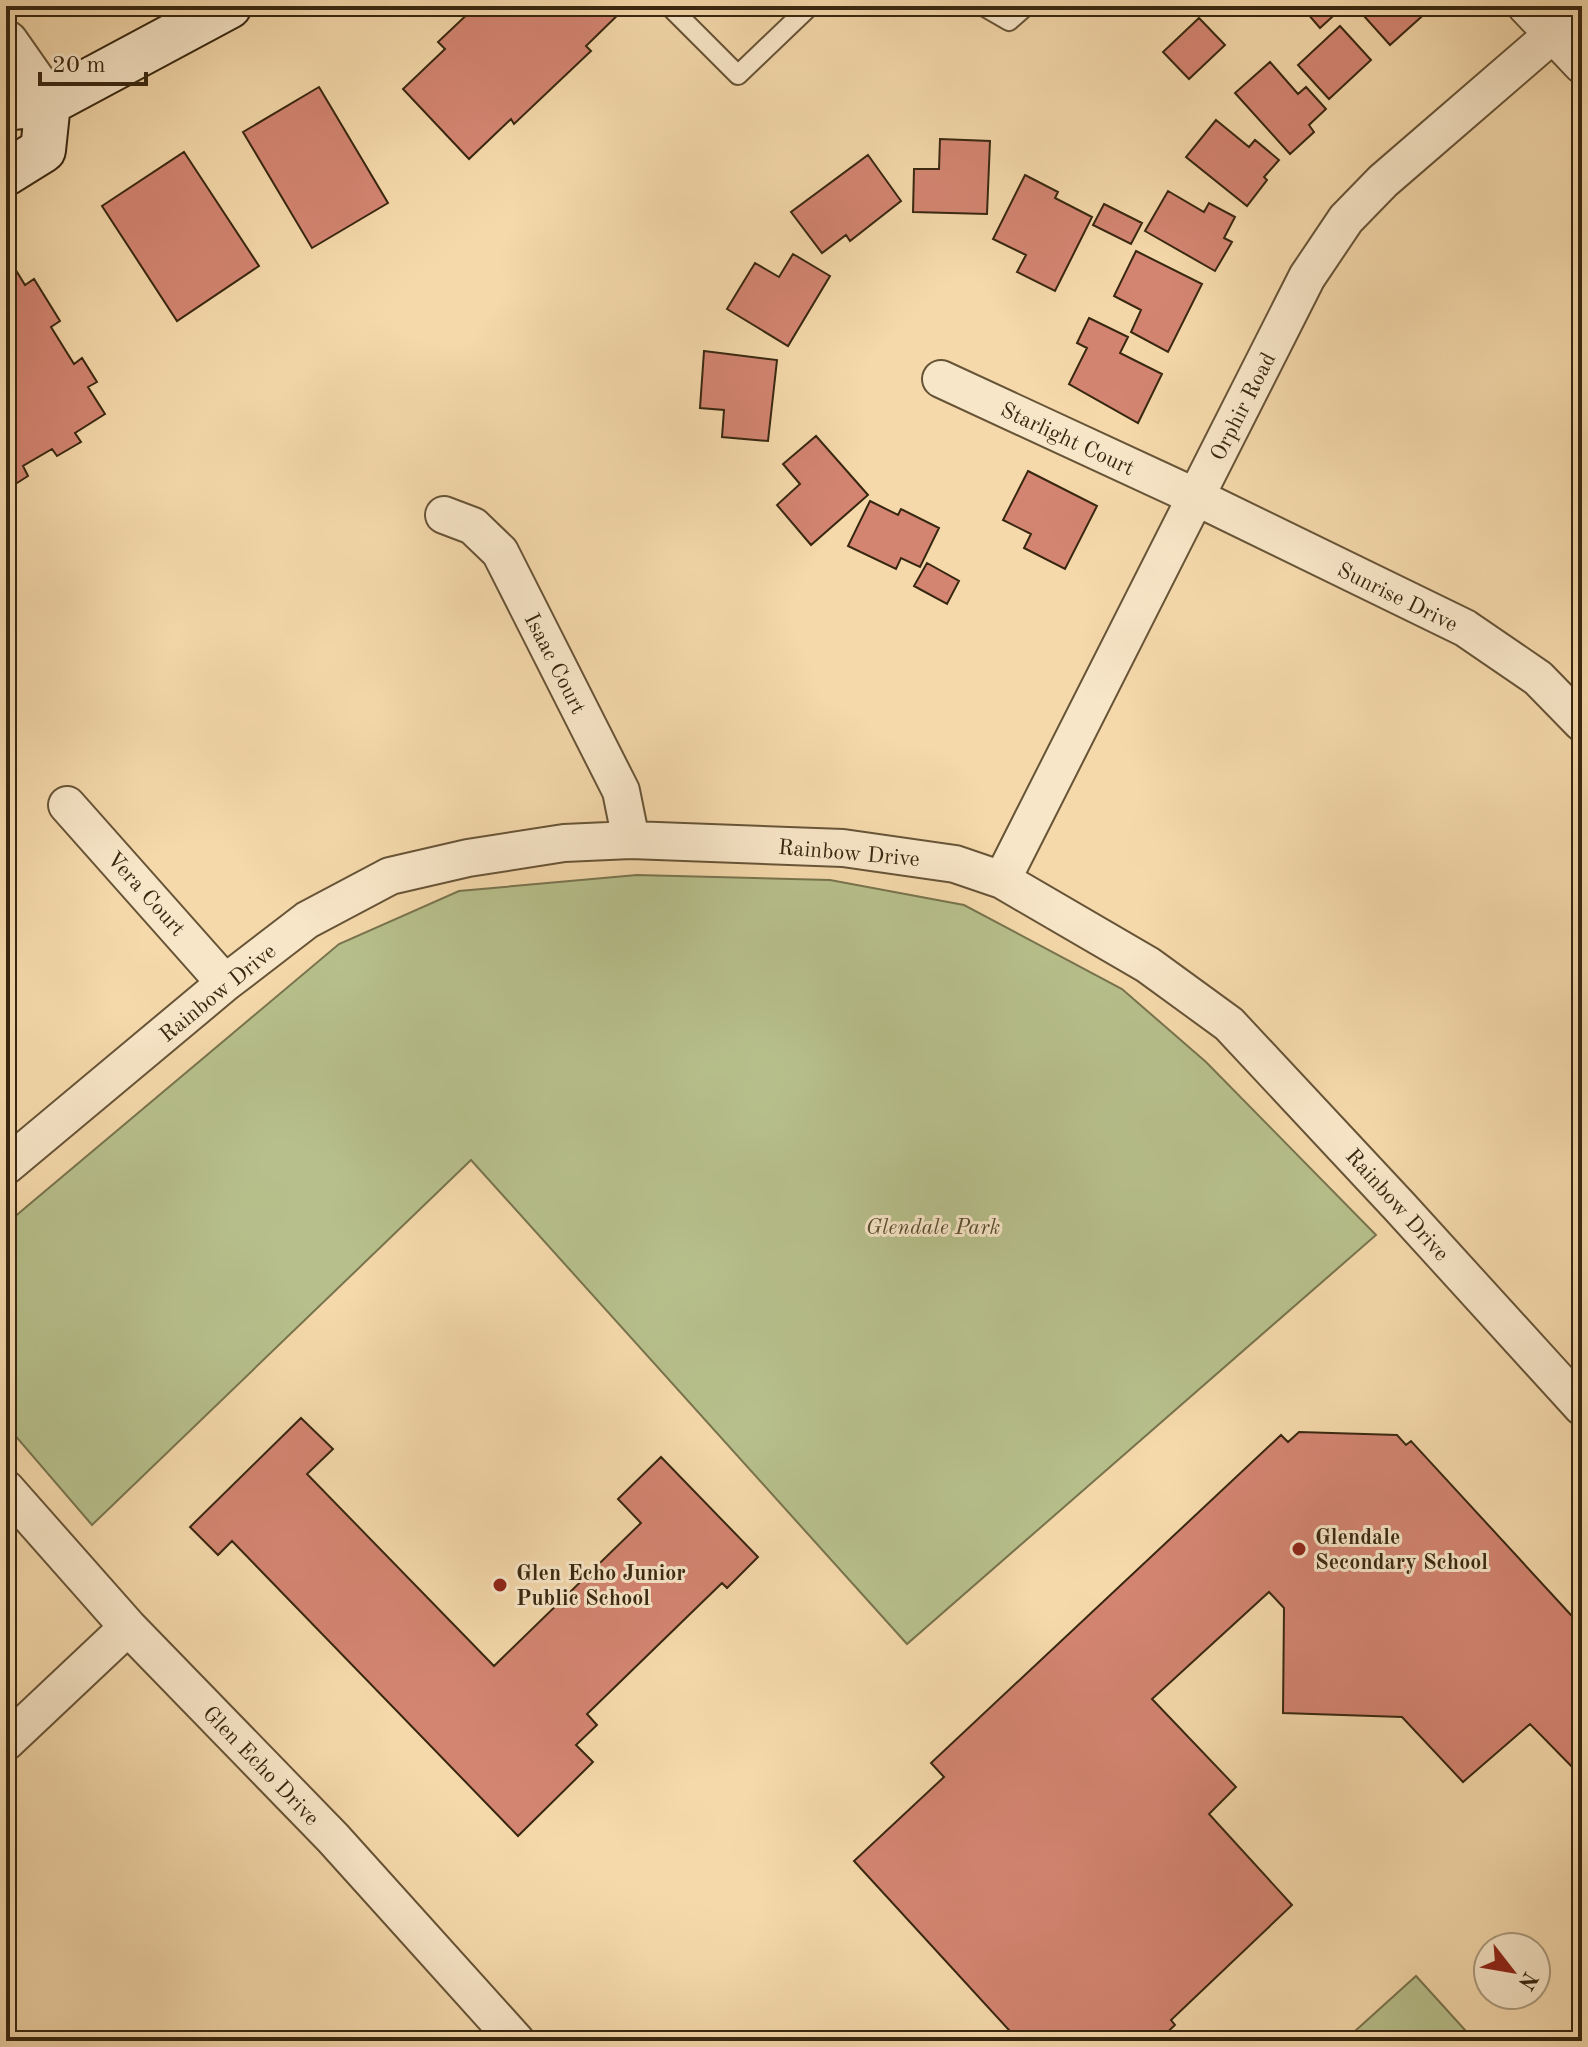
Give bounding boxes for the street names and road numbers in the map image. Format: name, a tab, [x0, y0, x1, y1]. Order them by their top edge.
street label: Orphir Road	[1207, 349, 1280, 464]
street label: Starlight Court	[997, 399, 1137, 480]
street label: Sunrise Drive	[1333, 559, 1461, 636]
street label: Isaac Court	[519, 610, 589, 718]
street label: Rainbow Drive	[777, 837, 921, 871]
street label: Vera Court	[102, 848, 189, 941]
street label: Rainbow Drive	[156, 940, 280, 1047]
street label: Rainbow Drive	[1341, 1145, 1452, 1266]
street label: Glen Echo Drive	[198, 1702, 323, 1830]

